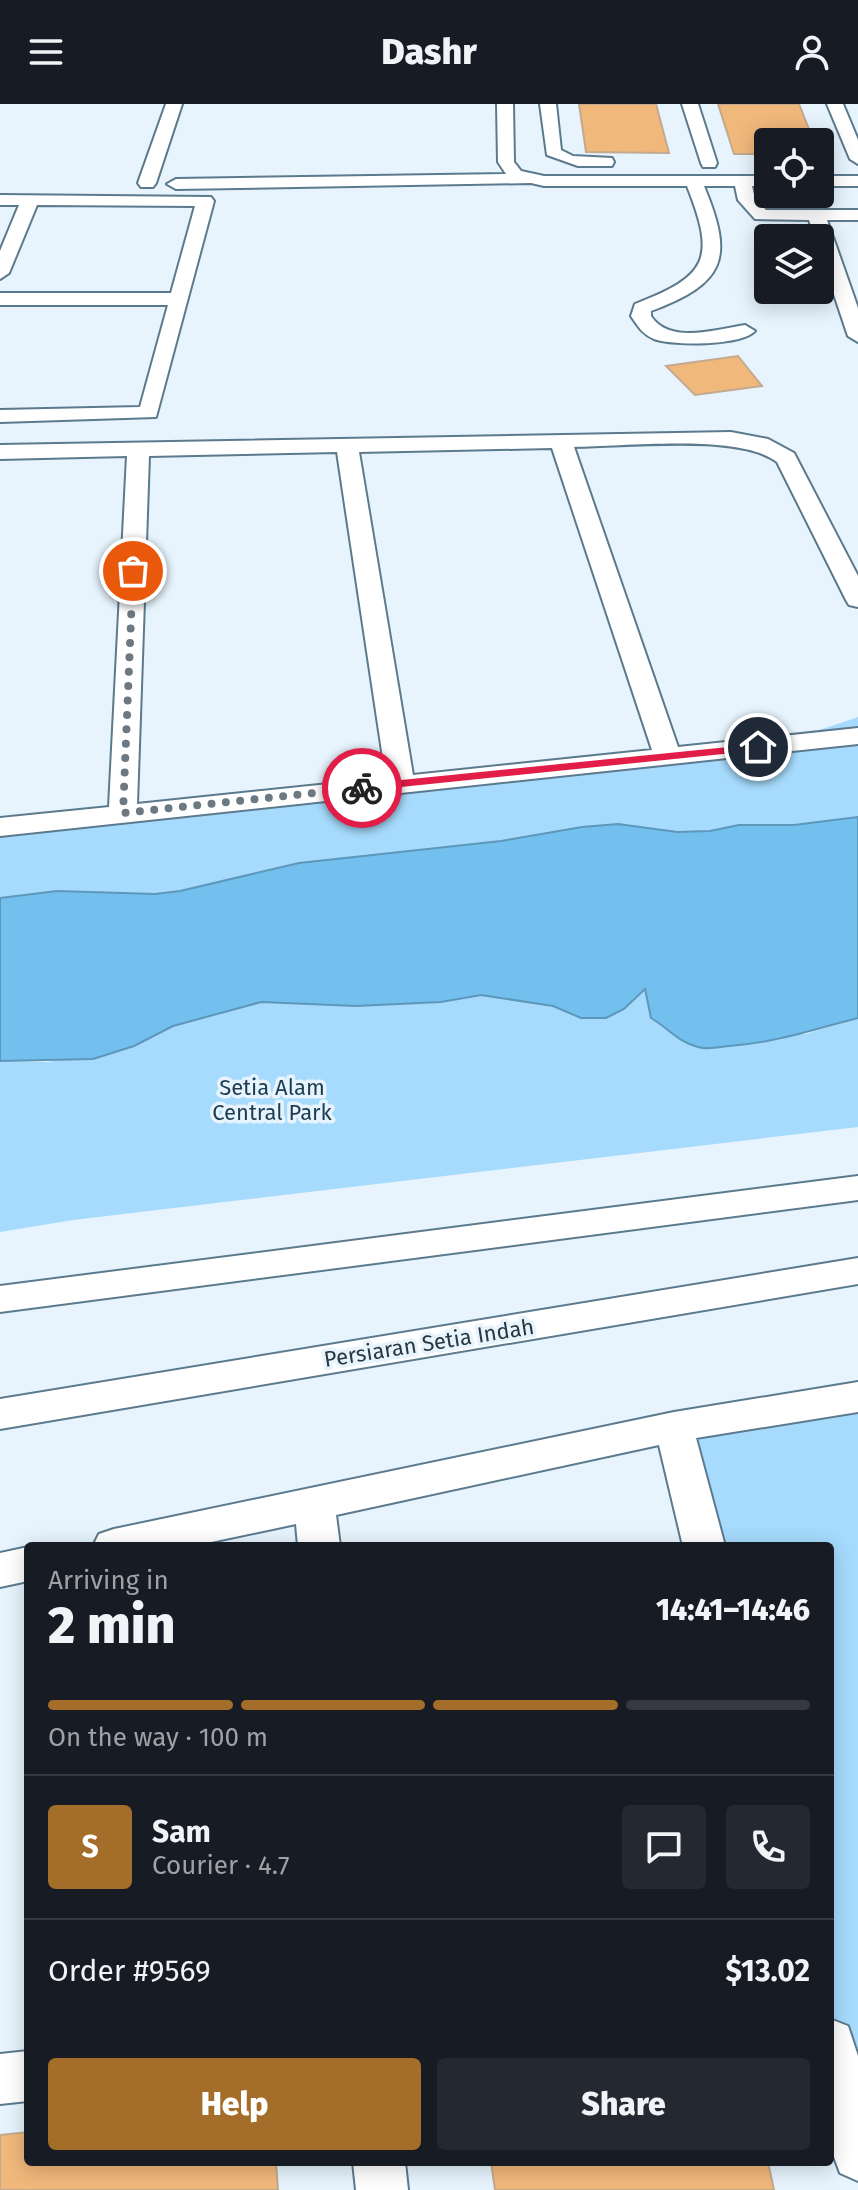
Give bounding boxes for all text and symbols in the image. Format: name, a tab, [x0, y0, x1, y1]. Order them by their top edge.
icon: menu	[24, 30, 68, 74]
text: Dashr	[381, 30, 477, 74]
icon: person	[790, 30, 834, 74]
map controls	[754, 128, 834, 304]
button: locate	[754, 128, 834, 208]
button: layers	[754, 224, 834, 304]
pin	[99, 537, 167, 605]
icon: bag	[111, 549, 155, 593]
pin	[724, 713, 792, 781]
icon: home	[736, 725, 780, 769]
courier	[322, 748, 402, 828]
icon: bike	[340, 766, 384, 810]
park label: Setia Alam Central Park	[212, 1074, 333, 1126]
street label: Persiaran Setia Indah	[322, 1313, 536, 1373]
text: Arriving in	[48, 1565, 169, 1596]
text: 14:41–14:46	[656, 1592, 810, 1628]
text: 2 min	[48, 1594, 175, 1657]
text: On the way · 100 m	[48, 1722, 268, 1753]
button: chat	[622, 1805, 706, 1889]
button: phone	[726, 1805, 810, 1889]
text: Sam	[152, 1814, 211, 1850]
text: S	[81, 1829, 99, 1865]
text: Courier · 4.7	[152, 1850, 290, 1881]
text: Order #9569	[48, 1953, 211, 1989]
text: $13.02	[726, 1953, 810, 1989]
button: Help	[48, 2058, 421, 2150]
button: Share	[437, 2058, 810, 2150]

